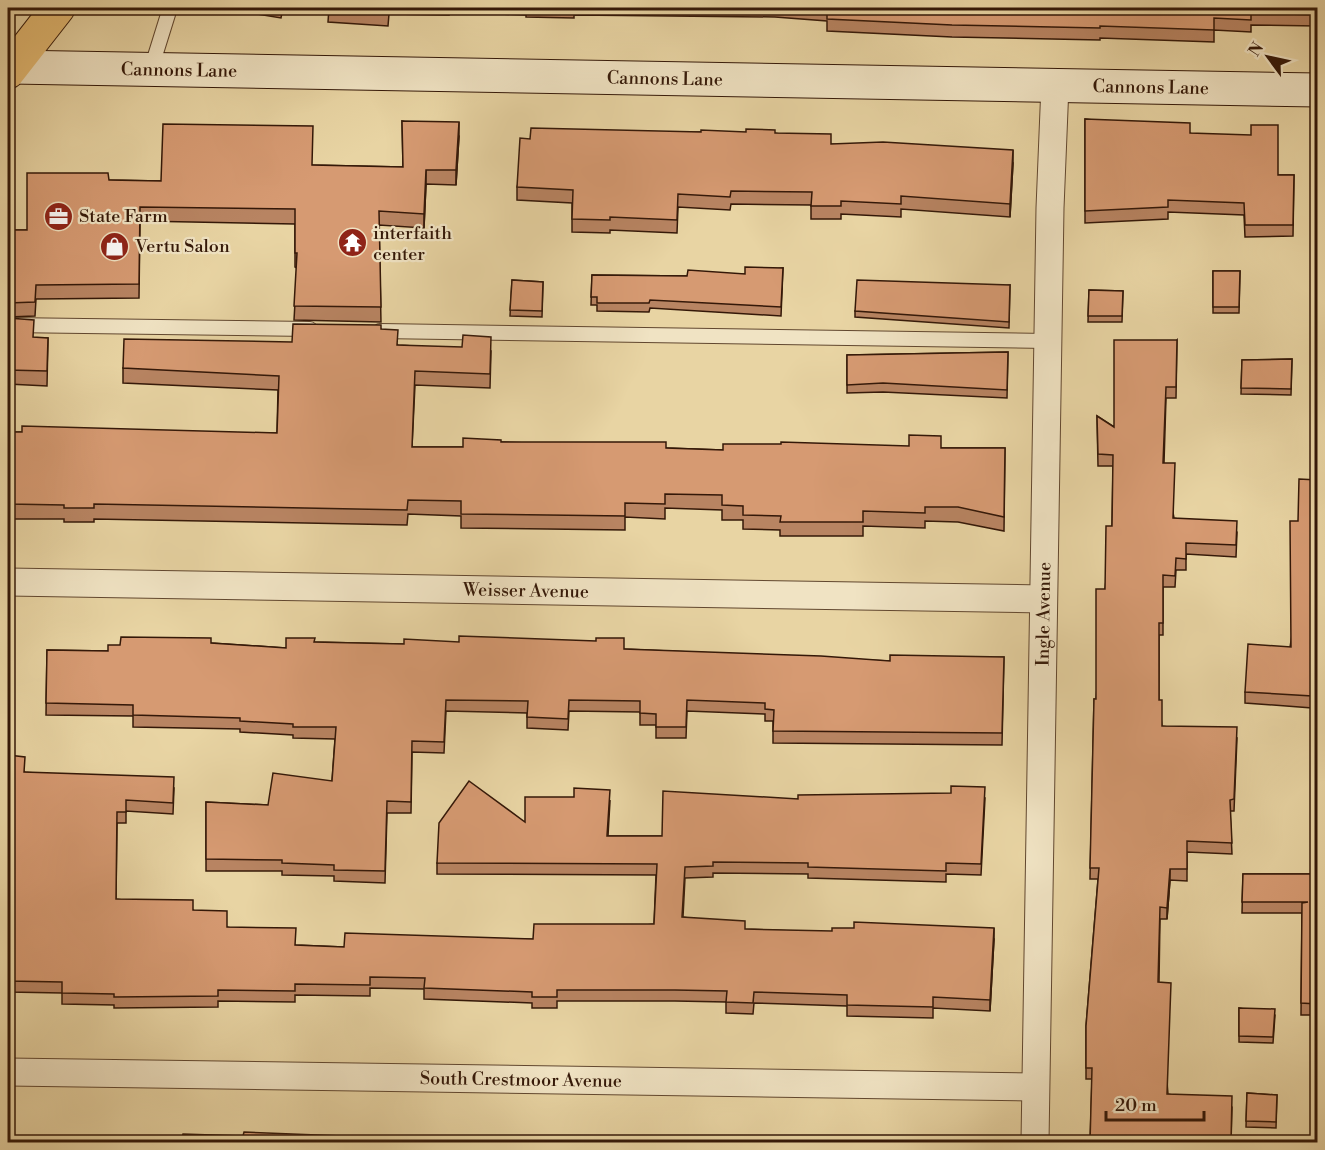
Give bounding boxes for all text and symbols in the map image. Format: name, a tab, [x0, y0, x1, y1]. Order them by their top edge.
north arrow	[1238, 27, 1298, 87]
text: N	[1244, 38, 1268, 60]
street label: Cannons Lane	[121, 58, 237, 83]
street label: Cannons Lane	[607, 66, 723, 92]
street label: Cannons Lane	[1092, 75, 1209, 100]
office icon: State Farm	[42, 200, 74, 232]
place label: State Farm	[79, 205, 168, 228]
place label: interfaith center	[373, 222, 452, 266]
temple icon: interfaith center	[336, 227, 368, 259]
shop icon: Vertu Salon	[98, 230, 130, 262]
place label: Vertu Salon	[134, 235, 230, 258]
street label: Ingle Avenue	[1032, 562, 1056, 666]
street label: Weisser Avenue	[462, 578, 589, 604]
street label: South Crestmoor Avenue	[420, 1067, 622, 1093]
scale bar	[1106, 1084, 1204, 1122]
text: 20 m	[1115, 1094, 1157, 1117]

